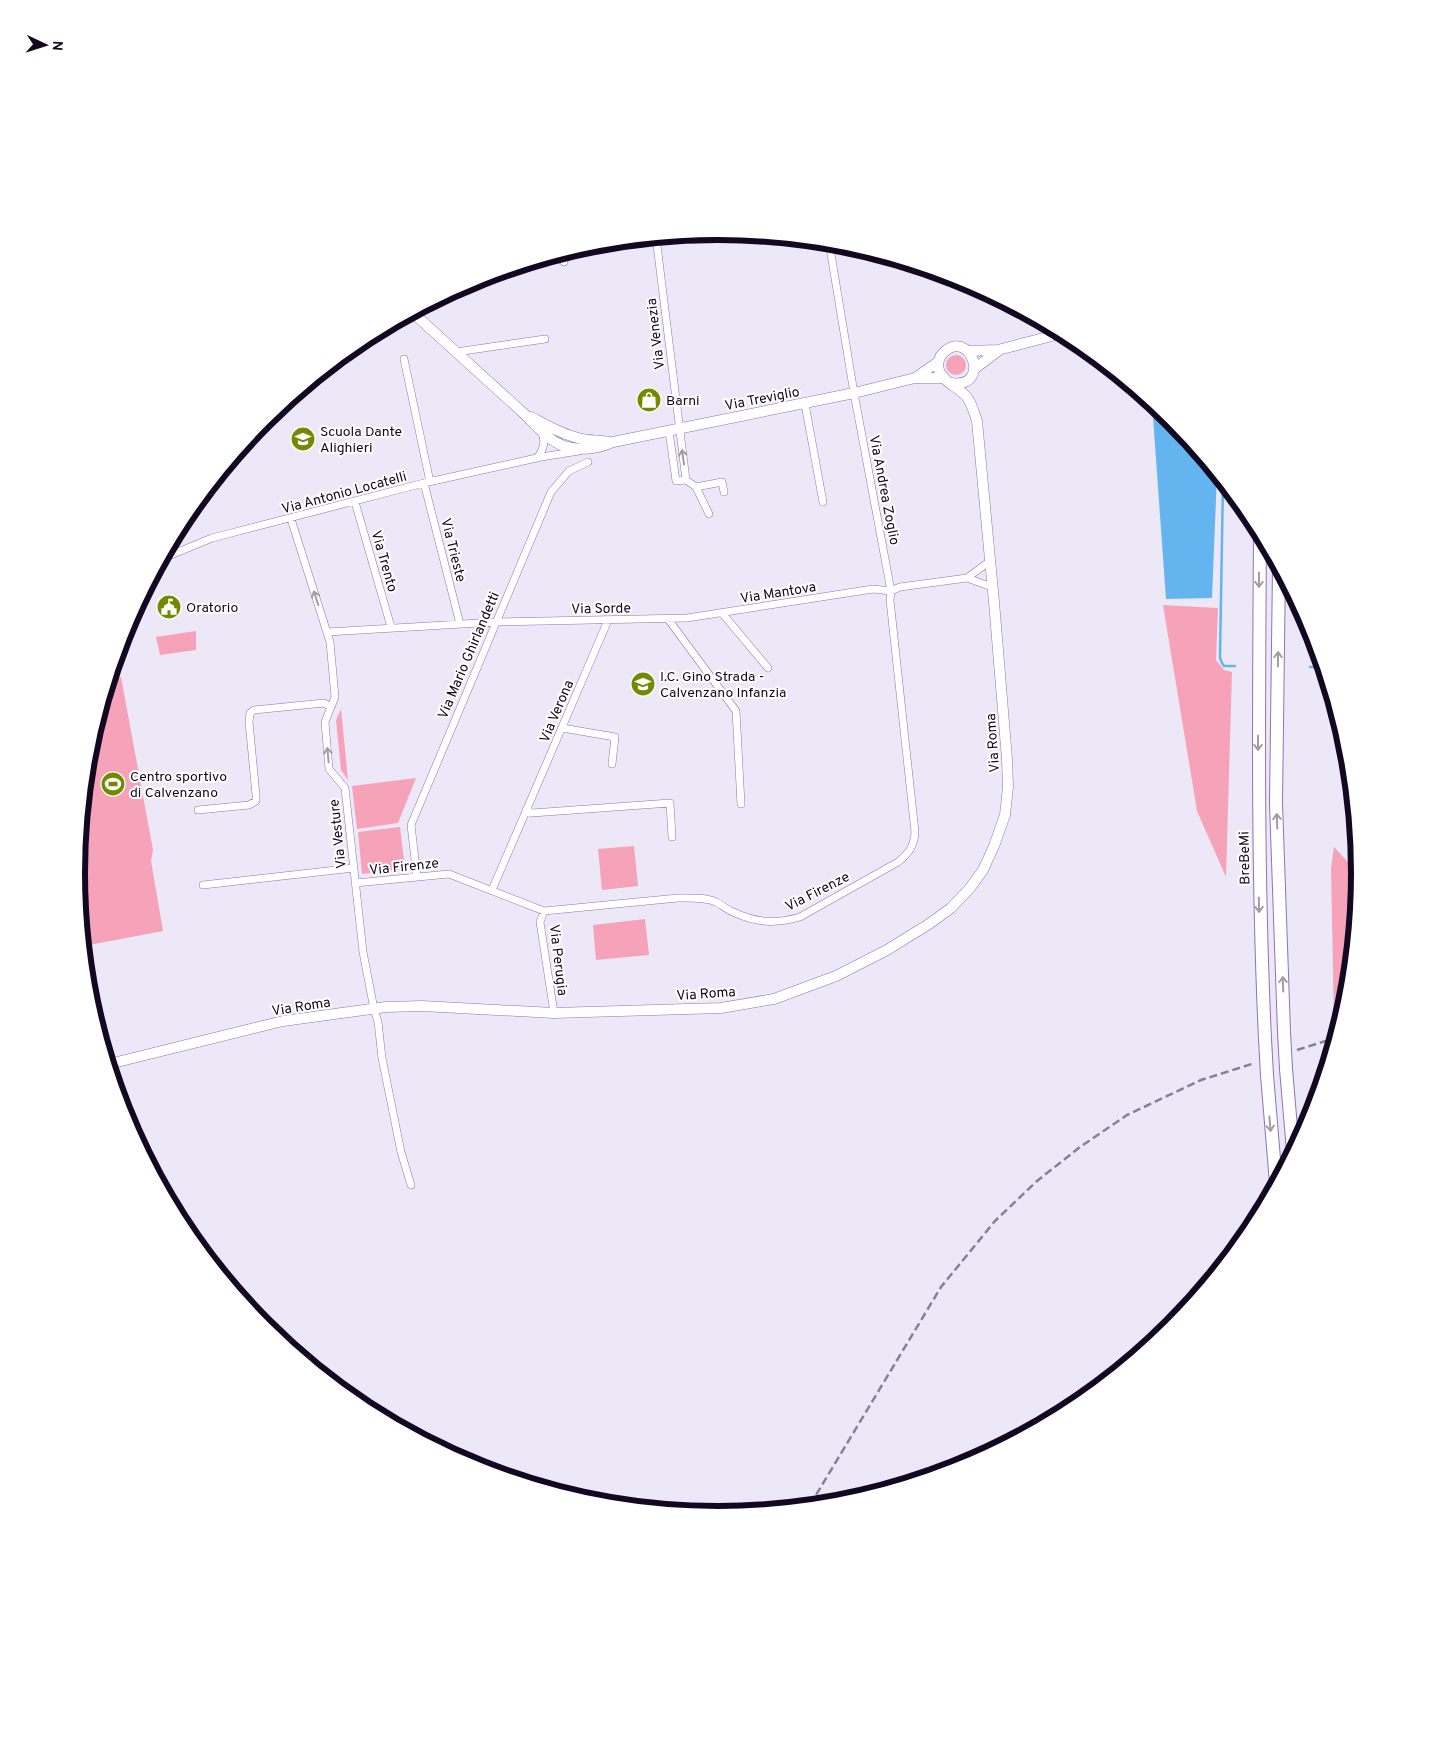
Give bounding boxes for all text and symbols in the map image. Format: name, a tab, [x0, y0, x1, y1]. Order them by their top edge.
north arrow	[20, 20, 70, 70]
text: N	[48, 40, 65, 51]
street label: Via Venezia	[644, 297, 669, 370]
street label: Via Treviglio	[724, 384, 801, 415]
shop icon: Barni	[636, 387, 662, 413]
place label: Barni	[666, 393, 700, 410]
place label: Scuola Dante Alighieri	[320, 424, 402, 457]
school or university icon: Scuola Dante Alighieri	[290, 426, 316, 452]
street label: Via Andrea Zoglio	[865, 434, 903, 547]
one-way arrow	[677, 450, 687, 466]
street label: Via Antonio Locatelli	[280, 469, 409, 518]
street label: Via Trieste	[436, 517, 469, 584]
street label: Via Trento	[367, 529, 400, 594]
one-way arrow	[1255, 572, 1264, 588]
street label: Via Mantova	[739, 579, 817, 608]
street label: Via Mario Ghirlandetti	[435, 589, 504, 722]
one-way arrow	[310, 590, 320, 606]
public building icon: Oratorio	[156, 594, 182, 620]
place label: Oratorio	[186, 600, 238, 617]
street label: Via Sorde	[571, 600, 631, 619]
one-way arrow	[1273, 651, 1283, 668]
place label: I.C. Gino Strada - Calvenzano Infanzia	[660, 669, 786, 702]
school or university icon: I.C. Gino Strada - Calvenzano Infanzia	[630, 671, 656, 697]
street label: Via Verona	[537, 678, 578, 745]
street label: Via Roma	[983, 713, 1004, 773]
one-way arrow	[1253, 734, 1263, 750]
one-way arrow	[323, 748, 333, 764]
place label: Centro sportivo di Calvenzano	[130, 769, 227, 802]
sports icon: Centro sportivo di Calvenzano	[100, 771, 126, 797]
street label: Via Vesture	[326, 798, 351, 870]
one-way arrow	[1272, 814, 1282, 830]
street label: BreBeMi	[1237, 831, 1254, 885]
street label: Via Firenze	[369, 855, 440, 880]
street label: Via Firenze	[783, 869, 853, 916]
one-way arrow	[1254, 896, 1264, 913]
street label: Via Perugia	[545, 924, 570, 997]
one-way arrow	[1278, 976, 1287, 992]
street label: Via Roma	[676, 984, 736, 1005]
street label: Via Roma	[271, 994, 332, 1021]
one-way arrow	[1266, 1116, 1275, 1132]

